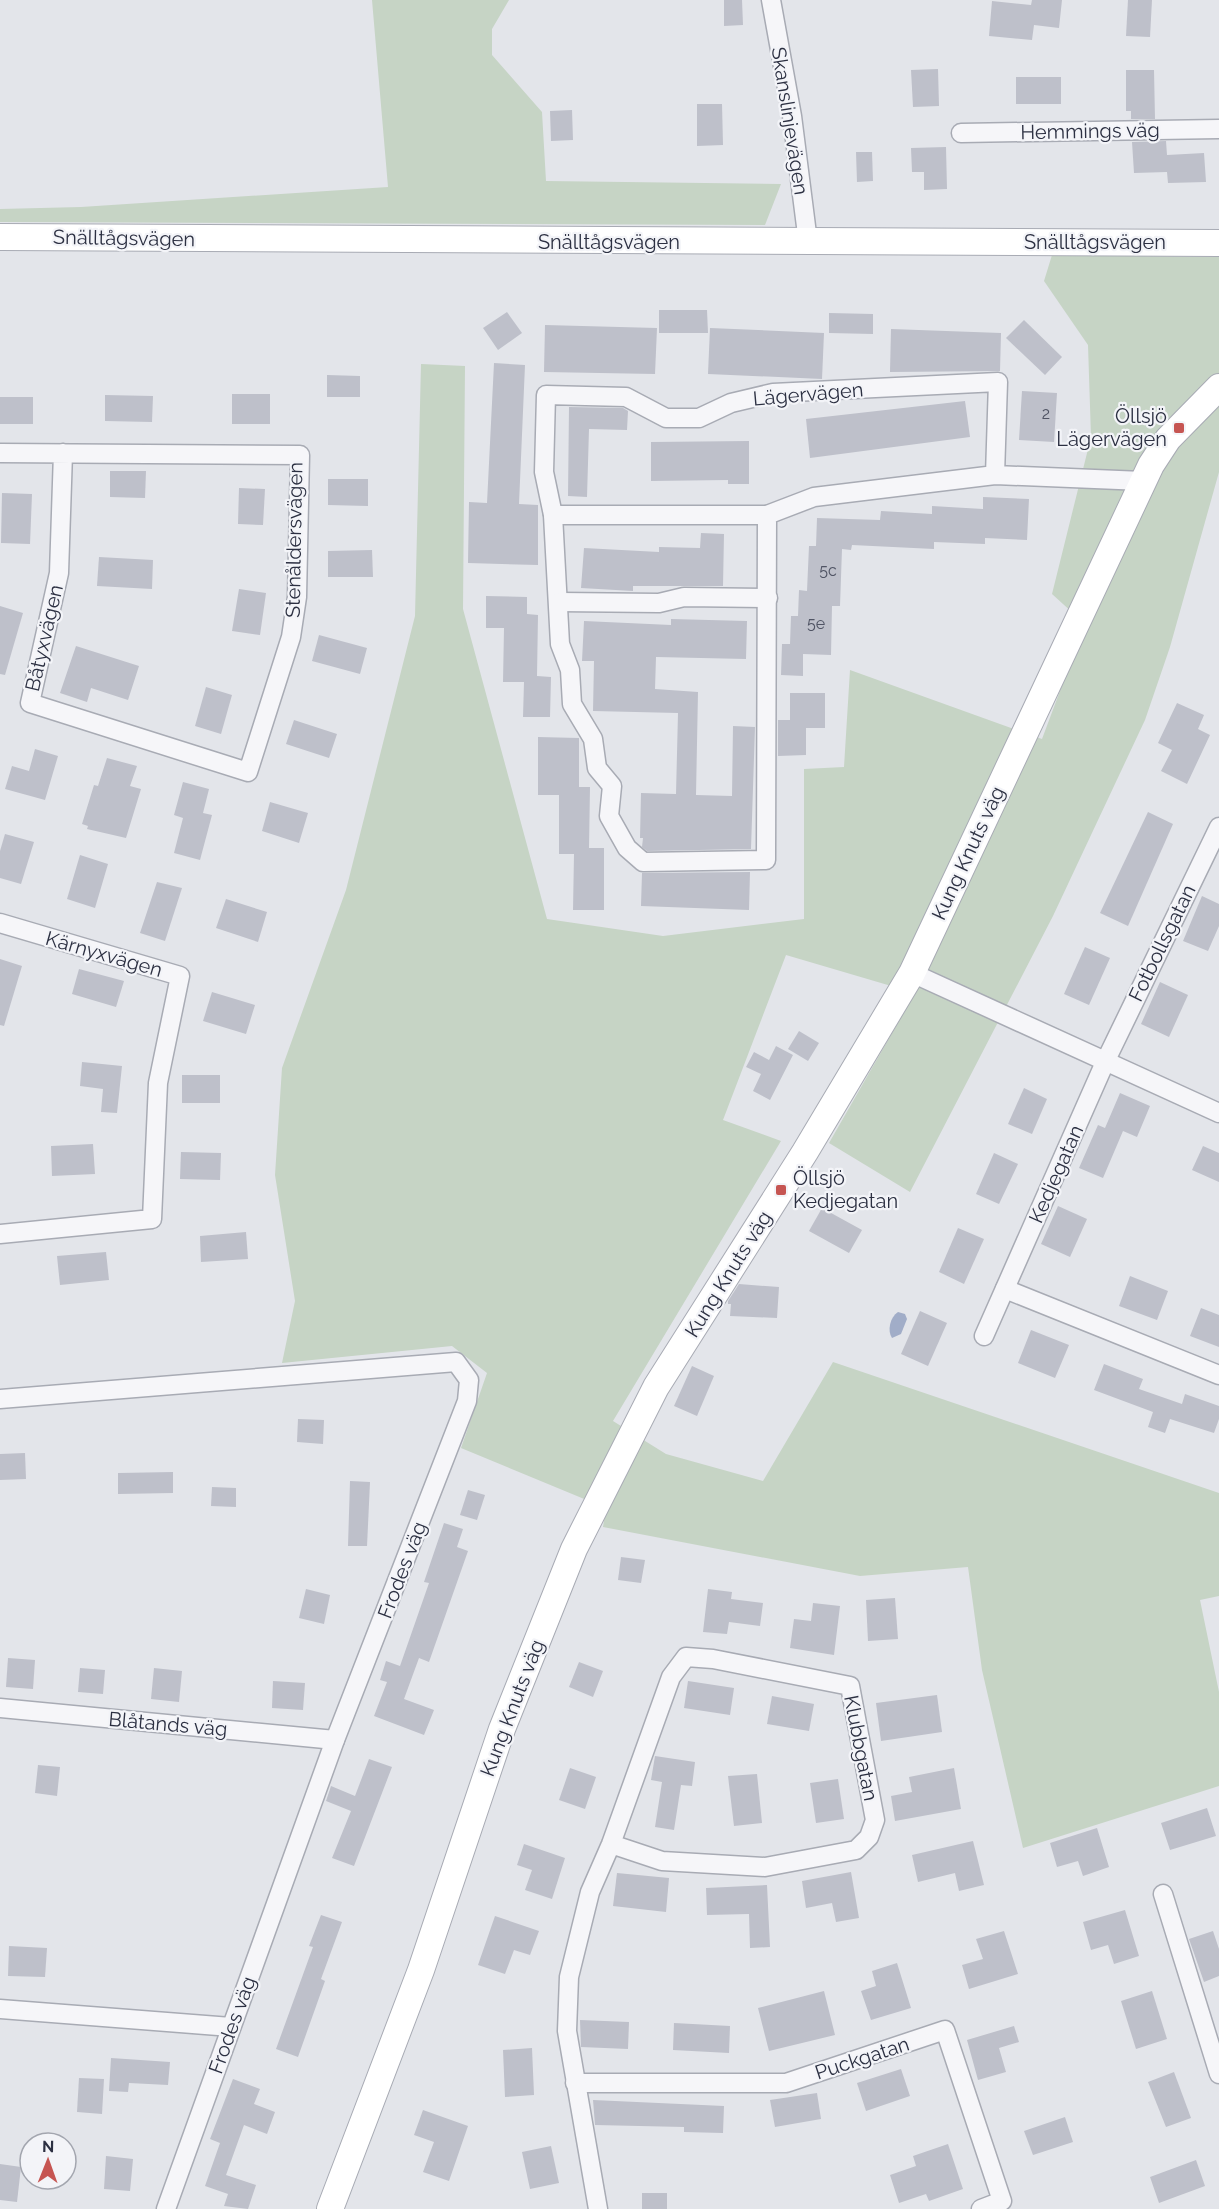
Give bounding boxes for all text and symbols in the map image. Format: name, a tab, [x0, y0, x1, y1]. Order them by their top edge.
street label: Skanslinjevägen	[766, 45, 814, 197]
street label: Hemmings väg	[1020, 118, 1160, 144]
street label: Snälltågsvägen	[53, 225, 195, 251]
street label: Snälltågsvägen	[538, 230, 680, 254]
street label: Snälltågsvägen	[1024, 230, 1166, 254]
street label: Lägervägen	[752, 377, 864, 411]
house number: 2	[1042, 404, 1050, 423]
place label: Öllsjö Lägervägen	[1056, 404, 1167, 451]
marker: Öllsjö Lägervägen	[1172, 421, 1186, 435]
street label: Stenåldersvägen	[281, 462, 307, 618]
house number: 5c	[819, 561, 837, 580]
street label: Båtyxvägen	[20, 582, 68, 694]
house number: 5e	[807, 614, 825, 633]
street label: Kung Knuts väg	[927, 782, 1009, 924]
street label: Fotbollsgatan	[1123, 881, 1201, 1005]
street label: Kärnyxvägen	[43, 926, 165, 982]
street label: Kedjegatan	[1024, 1121, 1088, 1227]
place label: Öllsjö Kedjegatan	[793, 1166, 898, 1213]
marker: Öllsjö Kedjegatan	[774, 1183, 788, 1197]
street label: Kung Knuts väg	[680, 1206, 776, 1342]
street label: Frodes väg	[373, 1518, 431, 1622]
street label: Kung Knuts väg	[475, 1636, 549, 1780]
street label: Klubbgatan	[839, 1693, 883, 1803]
street label: Blåtands väg	[108, 1707, 228, 1741]
street label: Frodes väg	[203, 1973, 261, 2077]
street label: Puckgatan	[812, 2031, 912, 2085]
north arrow	[18, 2131, 78, 2191]
text: N	[42, 2137, 55, 2156]

